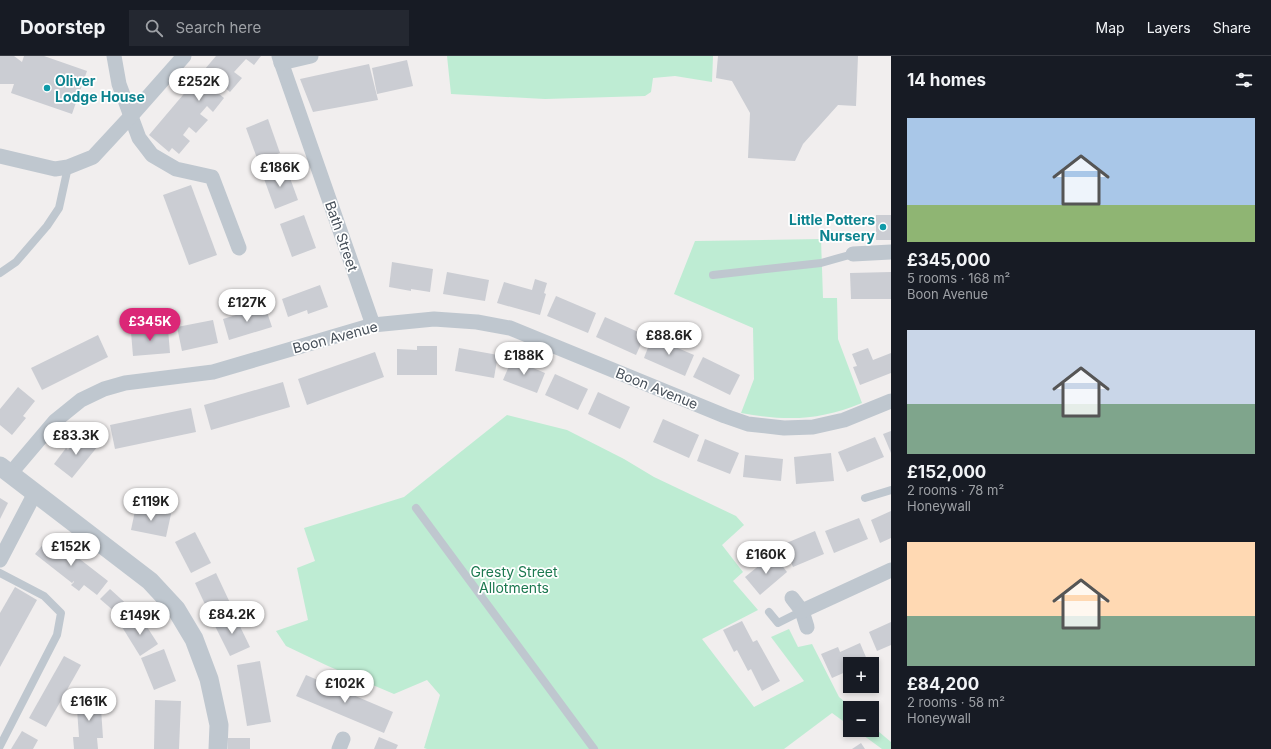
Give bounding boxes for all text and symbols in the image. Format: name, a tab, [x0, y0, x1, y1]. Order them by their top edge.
search box	[129, 10, 409, 46]
text: Doorstep	[20, 16, 105, 39]
icon: search	[143, 17, 165, 39]
text: Search here	[175, 18, 261, 37]
text: Map	[1096, 19, 1125, 36]
text: Layers	[1147, 19, 1191, 36]
text: Share	[1213, 19, 1251, 36]
pin: £252K	[171, 68, 227, 102]
icon: filters	[1233, 69, 1255, 91]
text: 14 homes	[907, 70, 986, 90]
place label: Oliver Lodge House	[55, 72, 145, 105]
text: £252K	[178, 73, 220, 89]
marker: Oliver Lodge House	[42, 83, 52, 93]
icon: home	[1045, 144, 1117, 216]
pin: £186K	[252, 154, 308, 188]
text: £186K	[260, 159, 300, 175]
street label: Bath Street	[322, 199, 362, 274]
place label: Little Potters Nursery	[789, 211, 876, 244]
marker: Little Potters Nursery	[878, 222, 888, 232]
text: £345,000	[907, 250, 990, 270]
text: 5 rooms · 168 m²	[907, 270, 1010, 286]
text: Boon Avenue	[907, 286, 988, 302]
pin: £127K	[219, 289, 275, 323]
text: £127K	[227, 294, 267, 310]
pin: £345K	[122, 308, 178, 342]
text: £345K	[128, 313, 172, 329]
street label: Boon Avenue	[291, 317, 379, 357]
pin: £88.6K	[636, 322, 702, 356]
text: £88.6K	[646, 327, 692, 343]
pin: £188K	[496, 342, 552, 376]
text: £188K	[504, 347, 544, 363]
icon: home	[1045, 356, 1117, 428]
street label: Boon Avenue	[613, 364, 701, 412]
pin: £83.3K	[43, 422, 109, 456]
text: £83.3K	[53, 427, 99, 443]
text: £152,000	[907, 462, 986, 482]
text: 2 rooms · 78 m²	[907, 482, 1004, 498]
pin: £119K	[123, 488, 179, 522]
text: £119K	[132, 493, 170, 509]
text: Honeywall	[907, 498, 971, 514]
pin: £152K	[43, 533, 99, 567]
text: £152K	[51, 538, 91, 554]
pin: £160K	[738, 541, 794, 575]
text: £160K	[746, 546, 786, 562]
park label: Gresty Street Allotments	[470, 563, 558, 596]
icon: home	[1045, 568, 1117, 640]
pin: £84.2K	[199, 601, 265, 635]
pin: £149K	[112, 602, 168, 636]
text: £84.2K	[209, 606, 256, 622]
text: £149K	[120, 607, 160, 623]
map controls	[843, 657, 879, 737]
button: +	[843, 657, 879, 693]
pin: £102K	[317, 670, 373, 704]
text: £84,200	[907, 674, 979, 694]
text: £102K	[325, 675, 365, 691]
pin: £161K	[61, 688, 117, 722]
text: £161K	[70, 693, 108, 709]
text: 2 rooms · 58 m²	[907, 694, 1005, 710]
button: −	[843, 701, 879, 737]
text: Honeywall	[907, 710, 971, 726]

